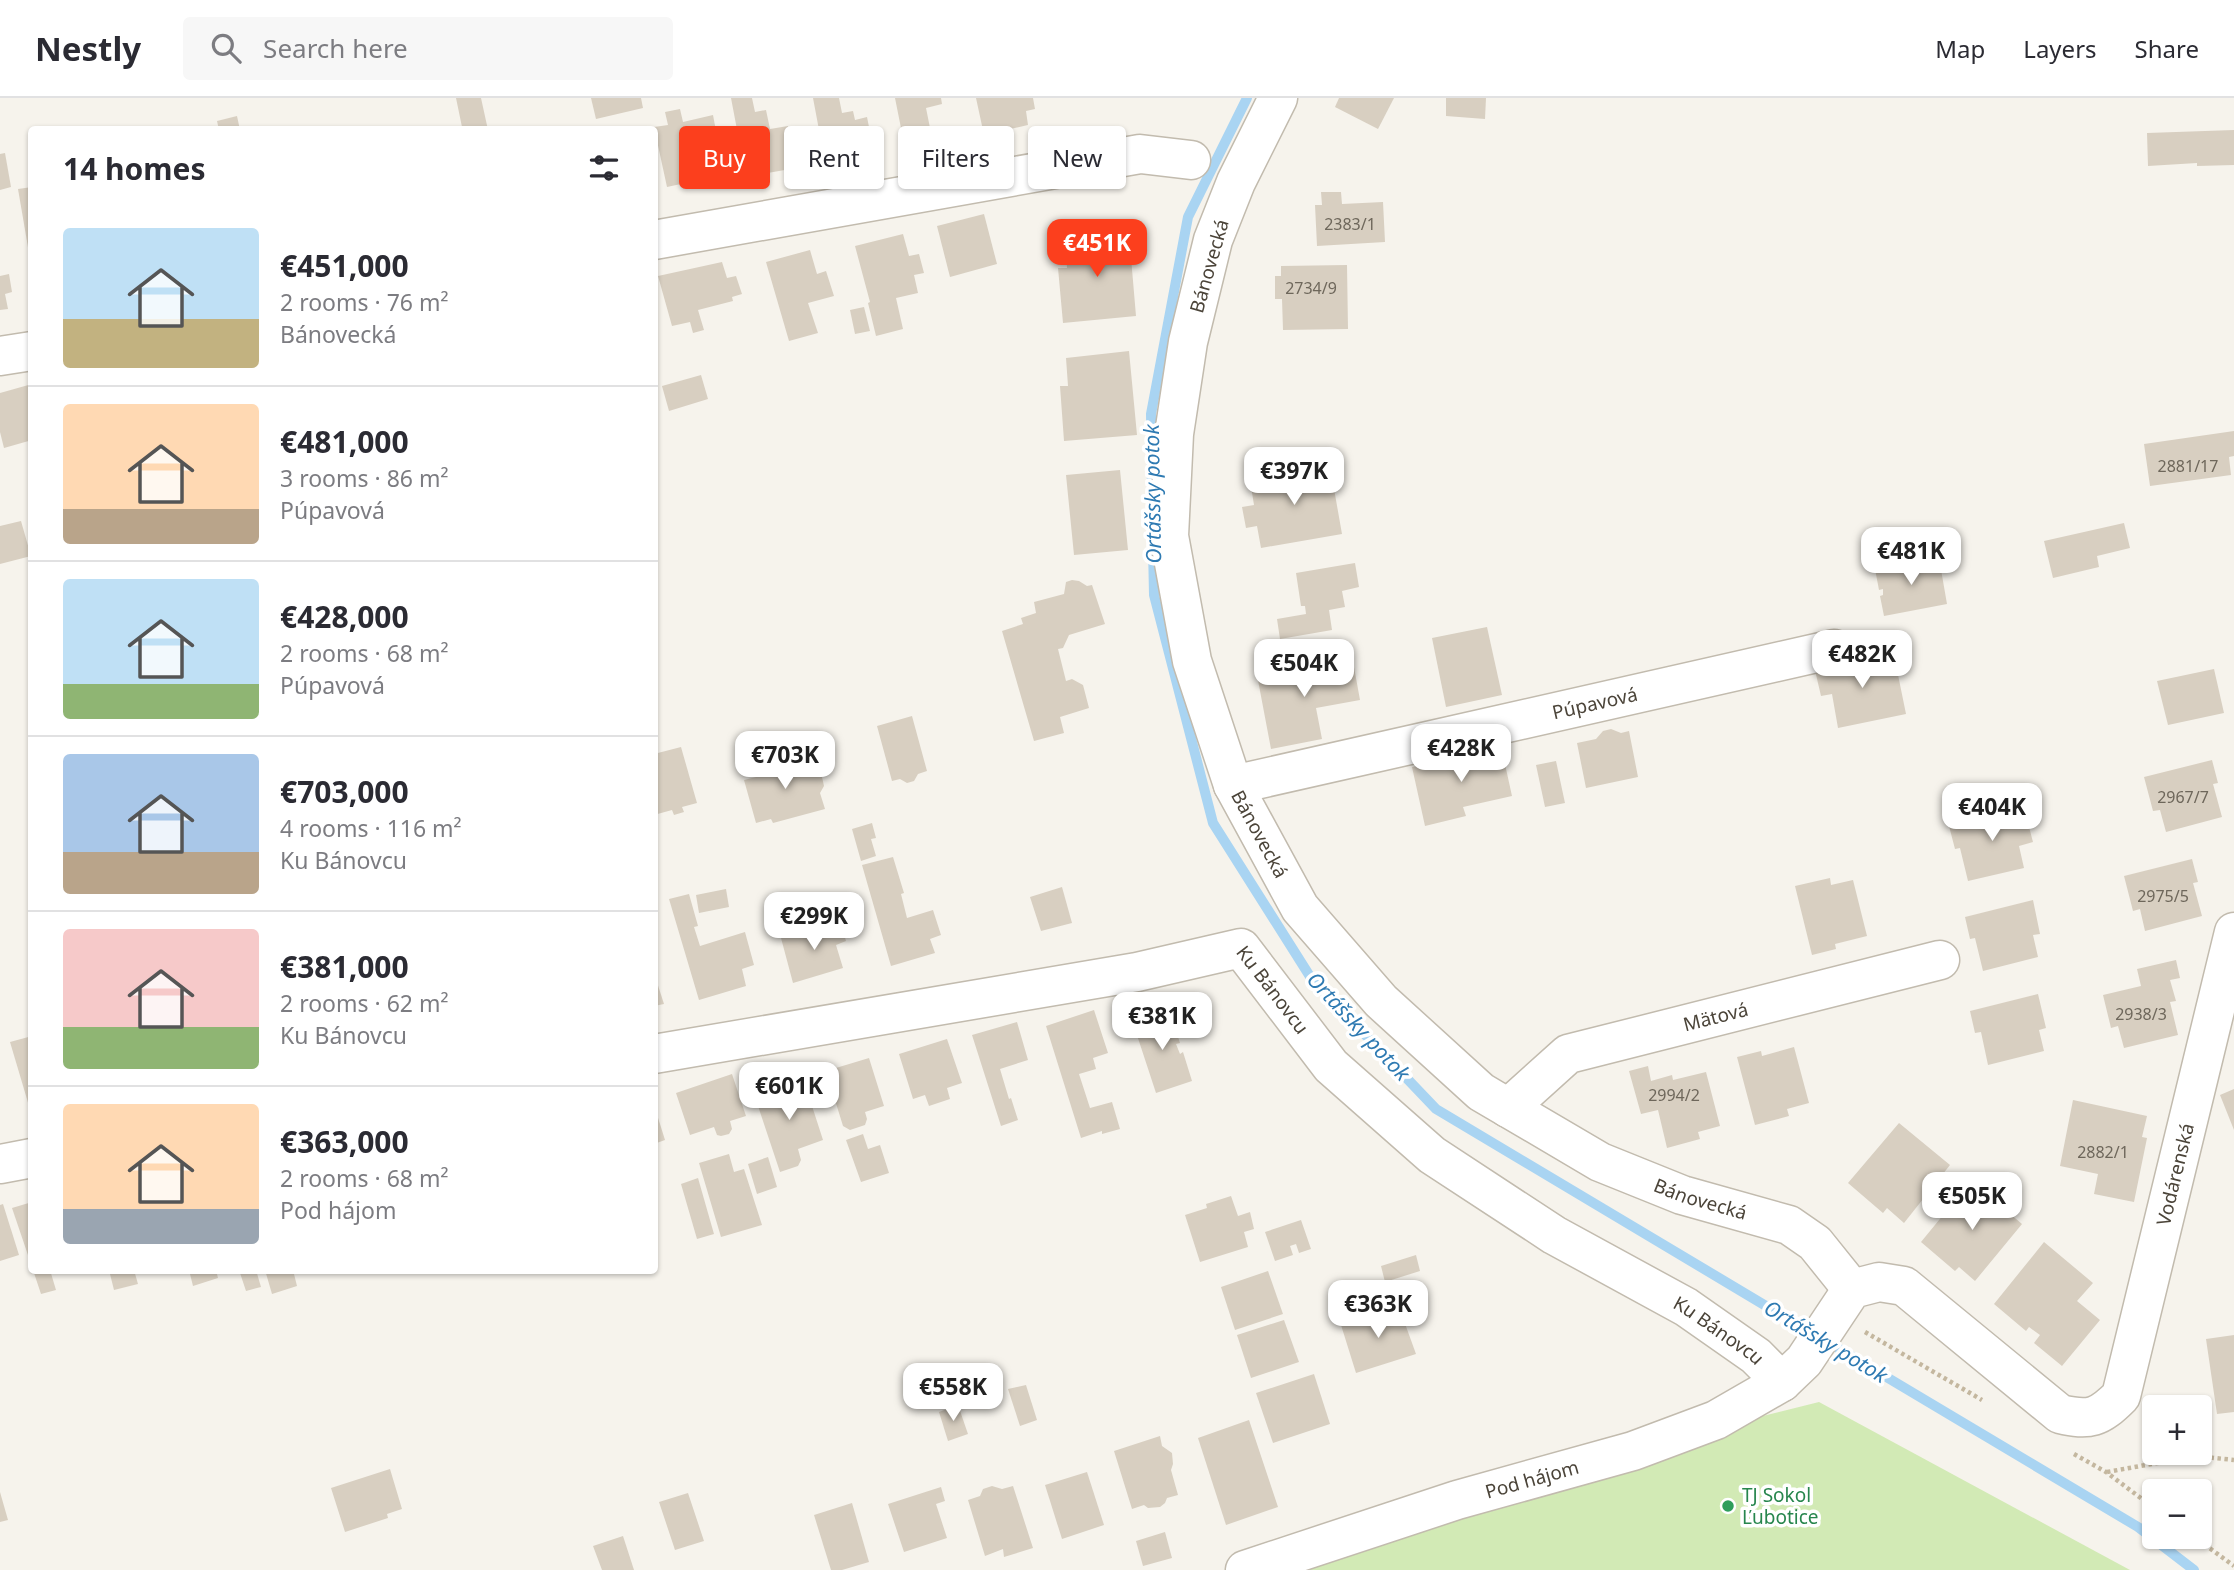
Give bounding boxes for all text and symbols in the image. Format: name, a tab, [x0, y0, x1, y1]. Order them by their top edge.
search box	[183, 17, 673, 80]
text: Nestly	[35, 26, 141, 71]
icon: search	[207, 29, 245, 67]
text: Search here	[263, 30, 408, 66]
text: Map	[1935, 32, 1985, 65]
text: Layers	[2023, 32, 2097, 65]
text: Share	[2135, 32, 2199, 65]
chip: Buy	[679, 126, 770, 189]
chip: Rent	[784, 126, 884, 189]
chip: Filters	[898, 126, 1014, 189]
chip: New	[1028, 126, 1126, 189]
text: 14 homes	[63, 148, 206, 189]
icon: filters	[585, 149, 623, 187]
house number: 2383/1	[1324, 213, 1376, 235]
street label: Bánovecká	[1183, 216, 1235, 316]
pin: €451K	[1048, 220, 1146, 279]
text: €451K	[1063, 226, 1131, 258]
text: €451,000	[280, 245, 409, 286]
icon: home	[119, 256, 203, 340]
house number: 2734/9	[1285, 277, 1337, 299]
text: 2 rooms · 76 m²	[280, 286, 449, 318]
text: Bánovecká	[280, 318, 396, 350]
text: €481,000	[280, 421, 409, 462]
water label: Ortášsky potok	[1137, 422, 1167, 564]
icon: home	[119, 432, 203, 516]
pin: €397K	[1245, 448, 1343, 507]
text: €397K	[1260, 454, 1328, 486]
house number: 2881/17	[2158, 455, 2218, 477]
text: 3 rooms · 86 m²	[280, 462, 449, 494]
text: Púpavová	[280, 494, 385, 526]
pin: €481K	[1862, 528, 1960, 587]
text: €481K	[1877, 534, 1945, 566]
text: €428,000	[280, 596, 409, 637]
icon: home	[119, 607, 203, 691]
pin: €482K	[1813, 630, 1911, 690]
text: 2 rooms · 68 m²	[280, 637, 449, 669]
text: €482K	[1828, 637, 1896, 669]
pin: €504K	[1255, 640, 1353, 699]
text: €504K	[1270, 646, 1338, 678]
text: Púpavová	[280, 669, 385, 701]
street label: Púpavová	[1550, 681, 1640, 725]
pin: €428K	[1412, 724, 1510, 784]
text: €428K	[1427, 731, 1495, 763]
pin: €703K	[736, 732, 834, 791]
text: €703K	[751, 738, 819, 770]
text: €703,000	[280, 771, 409, 812]
icon: home	[119, 782, 203, 866]
pin: €404K	[1943, 784, 2041, 843]
street label: Bánovecká	[1225, 786, 1294, 882]
house number: 2967/7	[2157, 786, 2209, 808]
text: €404K	[1958, 790, 2026, 822]
text: 4 rooms · 116 m²	[280, 812, 462, 844]
text: Ku Bánovcu	[280, 844, 407, 876]
house number: 2975/5	[2137, 885, 2189, 907]
pin: €299K	[765, 892, 863, 952]
text: €299K	[780, 899, 848, 931]
street label: Ku Bánovcu	[1231, 940, 1315, 1039]
text: €381,000	[280, 946, 409, 987]
icon: home	[119, 957, 203, 1041]
water label: Ortášsky potok	[1301, 965, 1418, 1088]
text: 2 rooms · 62 m²	[280, 987, 449, 1019]
pin: €381K	[1113, 992, 1211, 1052]
street label: Mätová	[1680, 996, 1751, 1037]
text: €381K	[1128, 999, 1196, 1031]
house number: 2938/3	[2115, 1003, 2167, 1025]
text: Ku Bánovcu	[280, 1019, 407, 1051]
pin: €601K	[740, 1062, 838, 1122]
text: €601K	[755, 1069, 823, 1101]
house number: 2994/2	[1648, 1084, 1700, 1106]
street label: Vodárenská	[2150, 1120, 2200, 1228]
text: €363,000	[280, 1121, 409, 1162]
icon: home	[119, 1132, 203, 1216]
house number: 2882/1	[2077, 1141, 2129, 1163]
text: 2 rooms · 68 m²	[280, 1162, 449, 1194]
street label: Bánovecká	[1650, 1172, 1750, 1226]
pin: €505K	[1923, 1172, 2021, 1232]
text: €505K	[1938, 1179, 2006, 1211]
text: Pod hájom	[280, 1194, 396, 1226]
pin: €363K	[1329, 1280, 1427, 1340]
text: €363K	[1344, 1287, 1412, 1319]
street label: Ku Bánovcu	[1669, 1290, 1770, 1370]
water label: Ortášsky potok	[1759, 1293, 1894, 1390]
pin: €558K	[904, 1364, 1002, 1423]
text: €558K	[919, 1370, 987, 1402]
map controls	[2142, 1395, 2212, 1549]
button: +	[2142, 1395, 2212, 1465]
street label: Pod hájom	[1482, 1454, 1582, 1505]
button: −	[2142, 1479, 2212, 1549]
place label: TJ Sokol Ľubotice	[1742, 1482, 1818, 1530]
marker: TJ Sokol Ľubotice	[1720, 1498, 1736, 1514]

